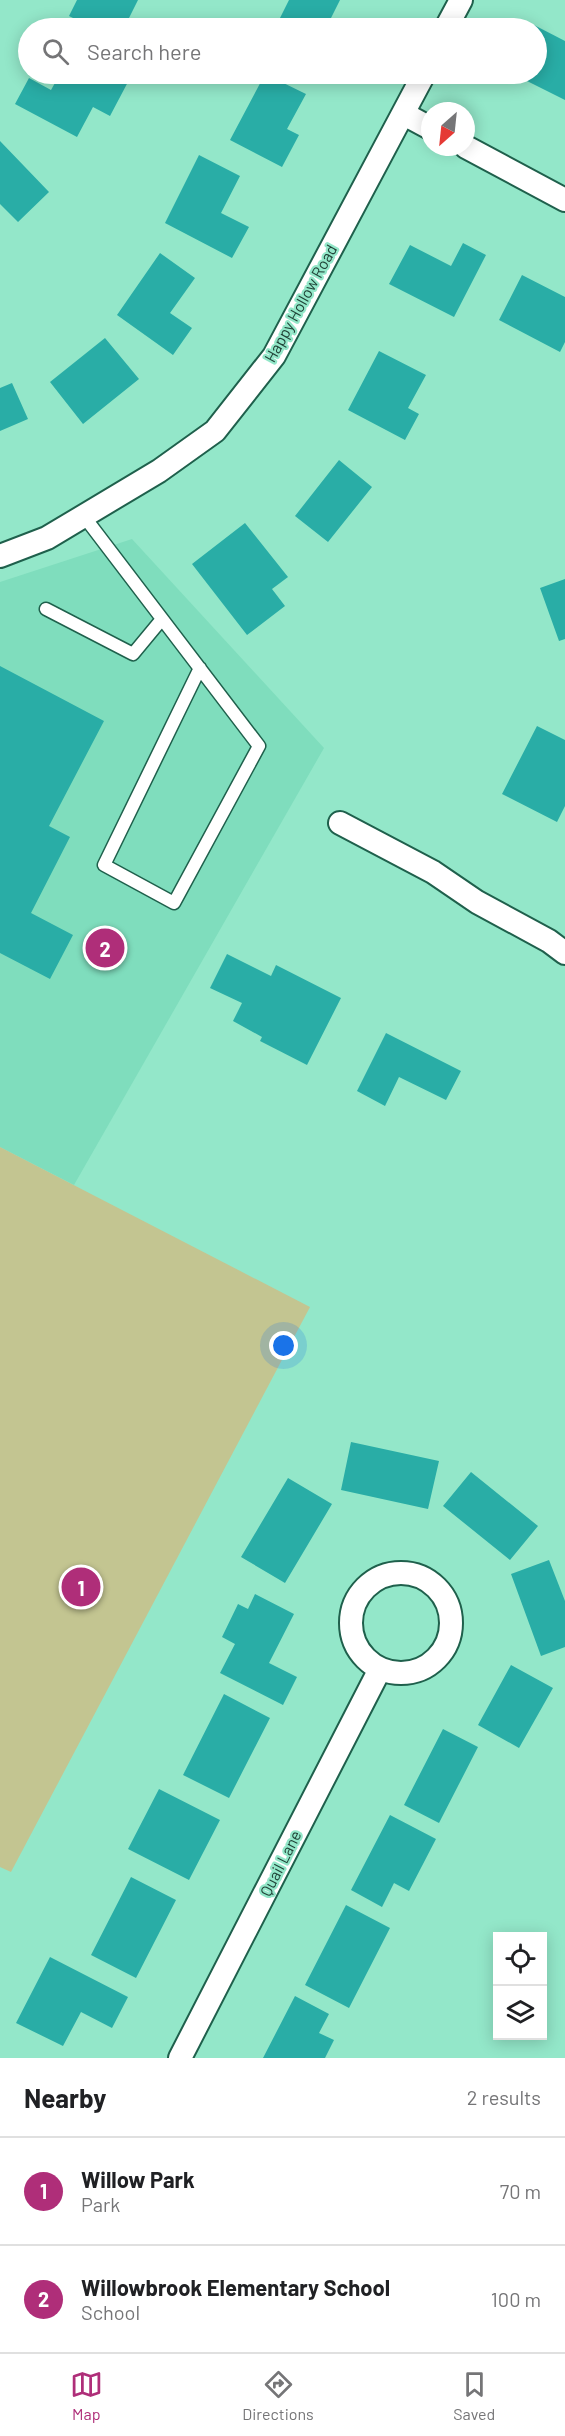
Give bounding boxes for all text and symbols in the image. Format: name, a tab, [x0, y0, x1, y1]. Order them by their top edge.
search box	[18, 18, 547, 84]
icon: search	[39, 35, 72, 68]
text: Search here	[87, 38, 201, 64]
north arrow	[421, 102, 475, 156]
street label: Happy Hollow Road	[260, 241, 340, 365]
pin: 2	[86, 926, 124, 970]
your location	[269, 1331, 298, 1360]
pin: 1	[62, 1564, 100, 1610]
street label: Quail Lane	[255, 1827, 305, 1899]
map controls	[493, 1932, 547, 2040]
button: locate	[493, 1932, 547, 1986]
button: layers	[493, 1986, 547, 2040]
text: Nearby	[24, 2082, 106, 2113]
text: 2 results	[467, 2085, 541, 2109]
text: Willow Park	[81, 2166, 195, 2192]
text: 1	[40, 2179, 47, 2203]
text: 70 m	[500, 2179, 541, 2203]
text: Park	[81, 2192, 120, 2216]
text: Willowbrook Elementary School	[81, 2274, 390, 2300]
text: 2	[38, 2287, 49, 2311]
text: 100 m	[491, 2287, 541, 2311]
text: School	[81, 2300, 140, 2324]
tab: Map	[70, 2368, 103, 2423]
tab: Directions	[242, 2368, 314, 2423]
tab: Saved	[453, 2368, 495, 2423]

